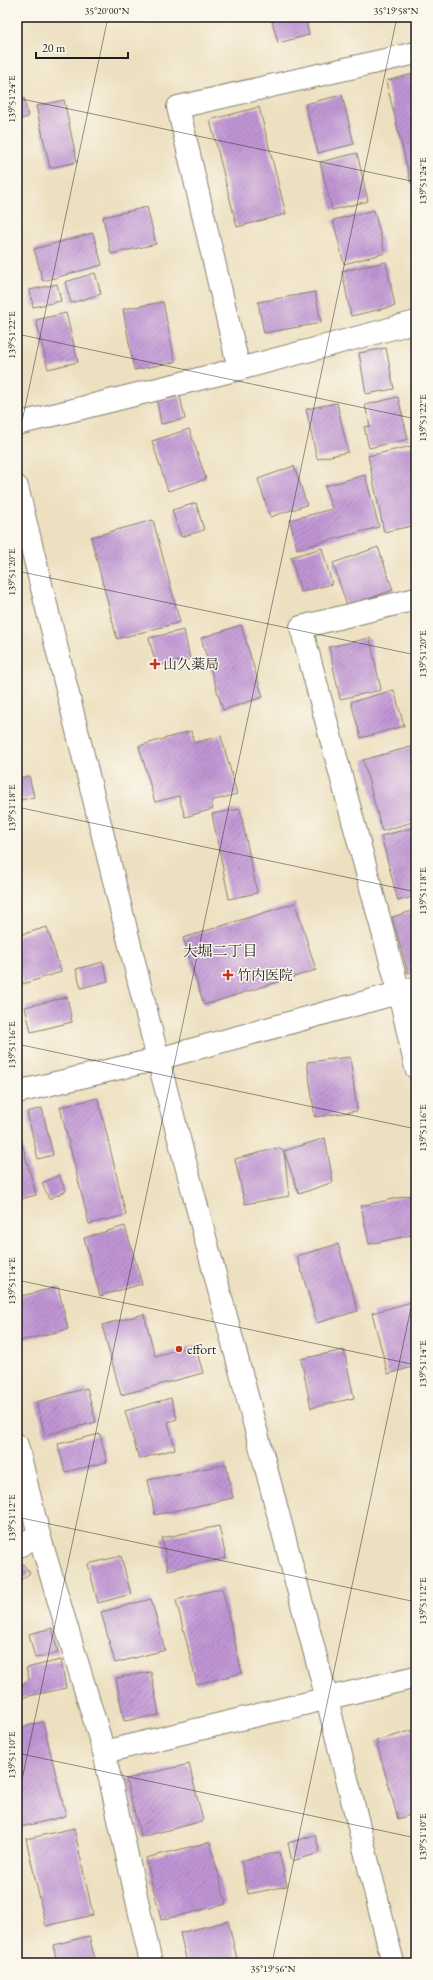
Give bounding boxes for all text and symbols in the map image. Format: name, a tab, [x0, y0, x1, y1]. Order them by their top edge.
text: 35°20'00"N	[85, 4, 130, 17]
text: 35°19'58"N	[374, 4, 419, 17]
scale bar	[36, 34, 128, 60]
text: 20 m	[42, 40, 66, 56]
text: 139°51'24"E	[5, 75, 18, 123]
text: 139°51'24"E	[416, 157, 429, 205]
text: 139°51'22"E	[5, 311, 18, 359]
text: 139°51'22"E	[416, 394, 429, 442]
text: 139°51'20"E	[5, 548, 18, 596]
text: 139°51'20"E	[416, 630, 429, 678]
place label: 山久薬局	[163, 655, 219, 673]
marker: 山久薬局	[150, 659, 160, 669]
text: 139°51'18"E	[5, 784, 18, 832]
text: 139°51'18"E	[416, 867, 429, 915]
district label: 大堀二丁目	[182, 941, 258, 960]
place label: 竹内医院	[237, 966, 293, 984]
marker: 竹内医院	[222, 969, 234, 981]
text: 139°51'16"E	[5, 1021, 18, 1069]
text: 139°51'16"E	[416, 1104, 429, 1152]
text: 139°51'14"E	[5, 1257, 18, 1305]
place label: effort	[187, 1340, 217, 1358]
text: 139°51'14"E	[416, 1340, 429, 1388]
marker: effort	[174, 1344, 184, 1354]
text: 139°51'12"E	[5, 1494, 18, 1542]
text: 139°51'12"E	[416, 1577, 429, 1625]
text: 139°51'10"E	[5, 1731, 18, 1779]
text: 139°51'10"E	[416, 1813, 429, 1861]
text: 35°19'56"N	[251, 1962, 296, 1975]

